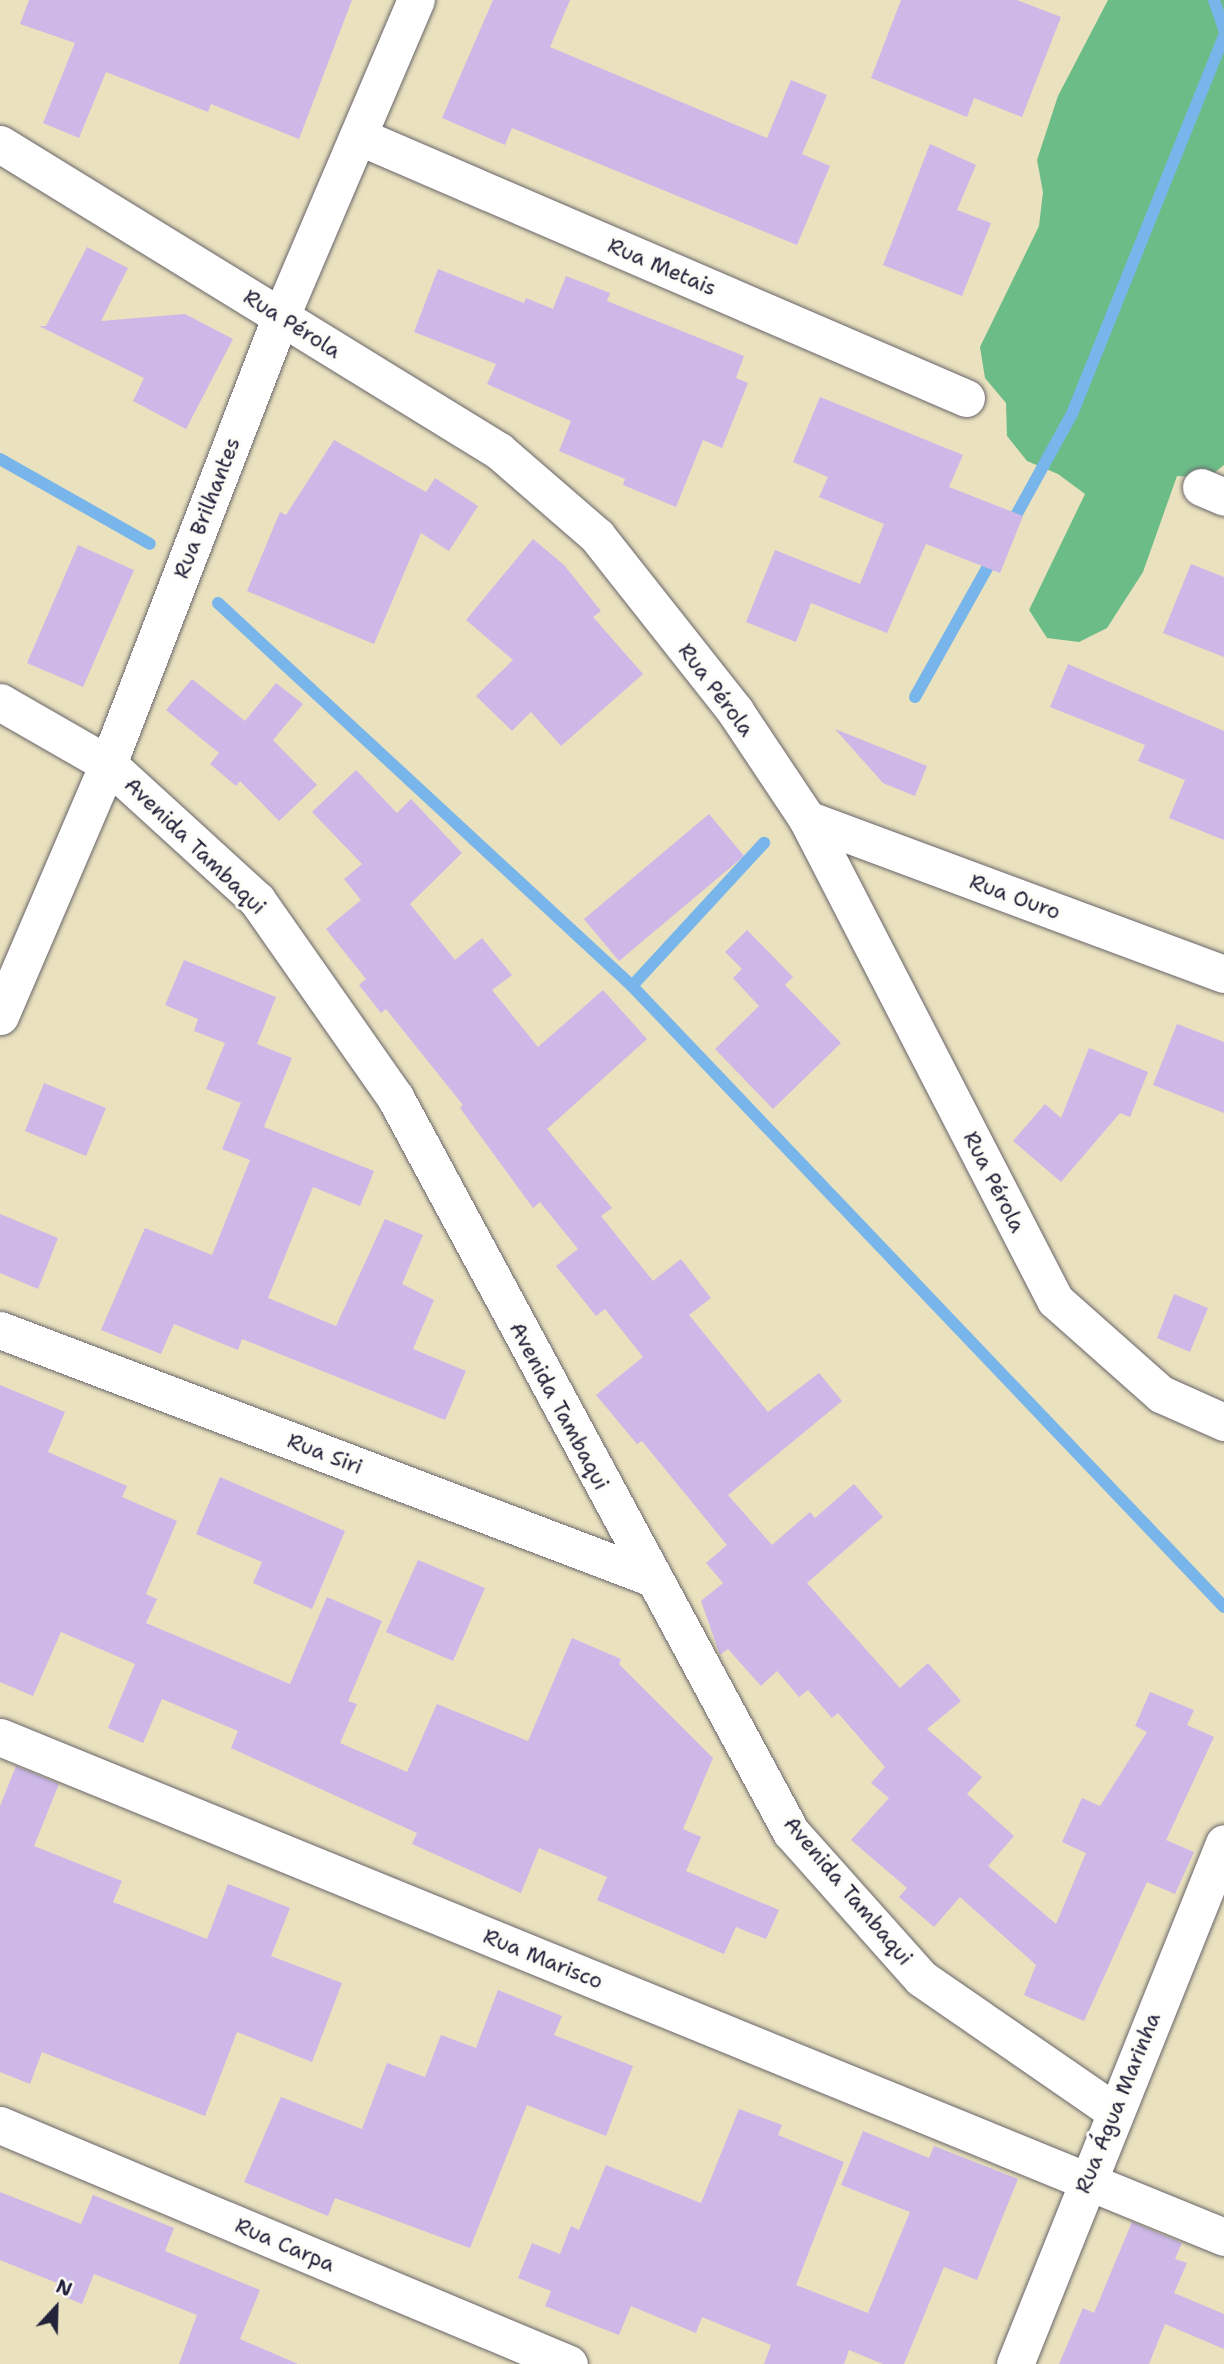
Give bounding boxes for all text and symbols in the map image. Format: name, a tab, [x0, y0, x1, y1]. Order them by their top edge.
street label: Rua Metais	[604, 233, 720, 301]
street label: Rua Pérola	[239, 284, 345, 364]
street label: Rua Brilhantes	[169, 434, 245, 582]
street label: Rua Pérola	[673, 639, 759, 741]
street label: Avenida Tambaqui	[119, 772, 271, 920]
street label: Rua Ouro	[966, 869, 1064, 925]
street label: Rua Pérola	[958, 1127, 1030, 1237]
street label: Avenida Tambaqui	[504, 1318, 614, 1494]
street label: Rua Siri	[284, 1428, 366, 1480]
street label: Avenida Tambaqui	[778, 1811, 918, 1971]
street label: Rua Marisco	[480, 1924, 606, 1994]
street label: Rua Água Marinha	[1070, 2009, 1166, 2197]
street label: Rua Carpa	[231, 2213, 339, 2277]
north arrow	[21, 2273, 91, 2343]
text: N	[52, 2274, 76, 2302]

